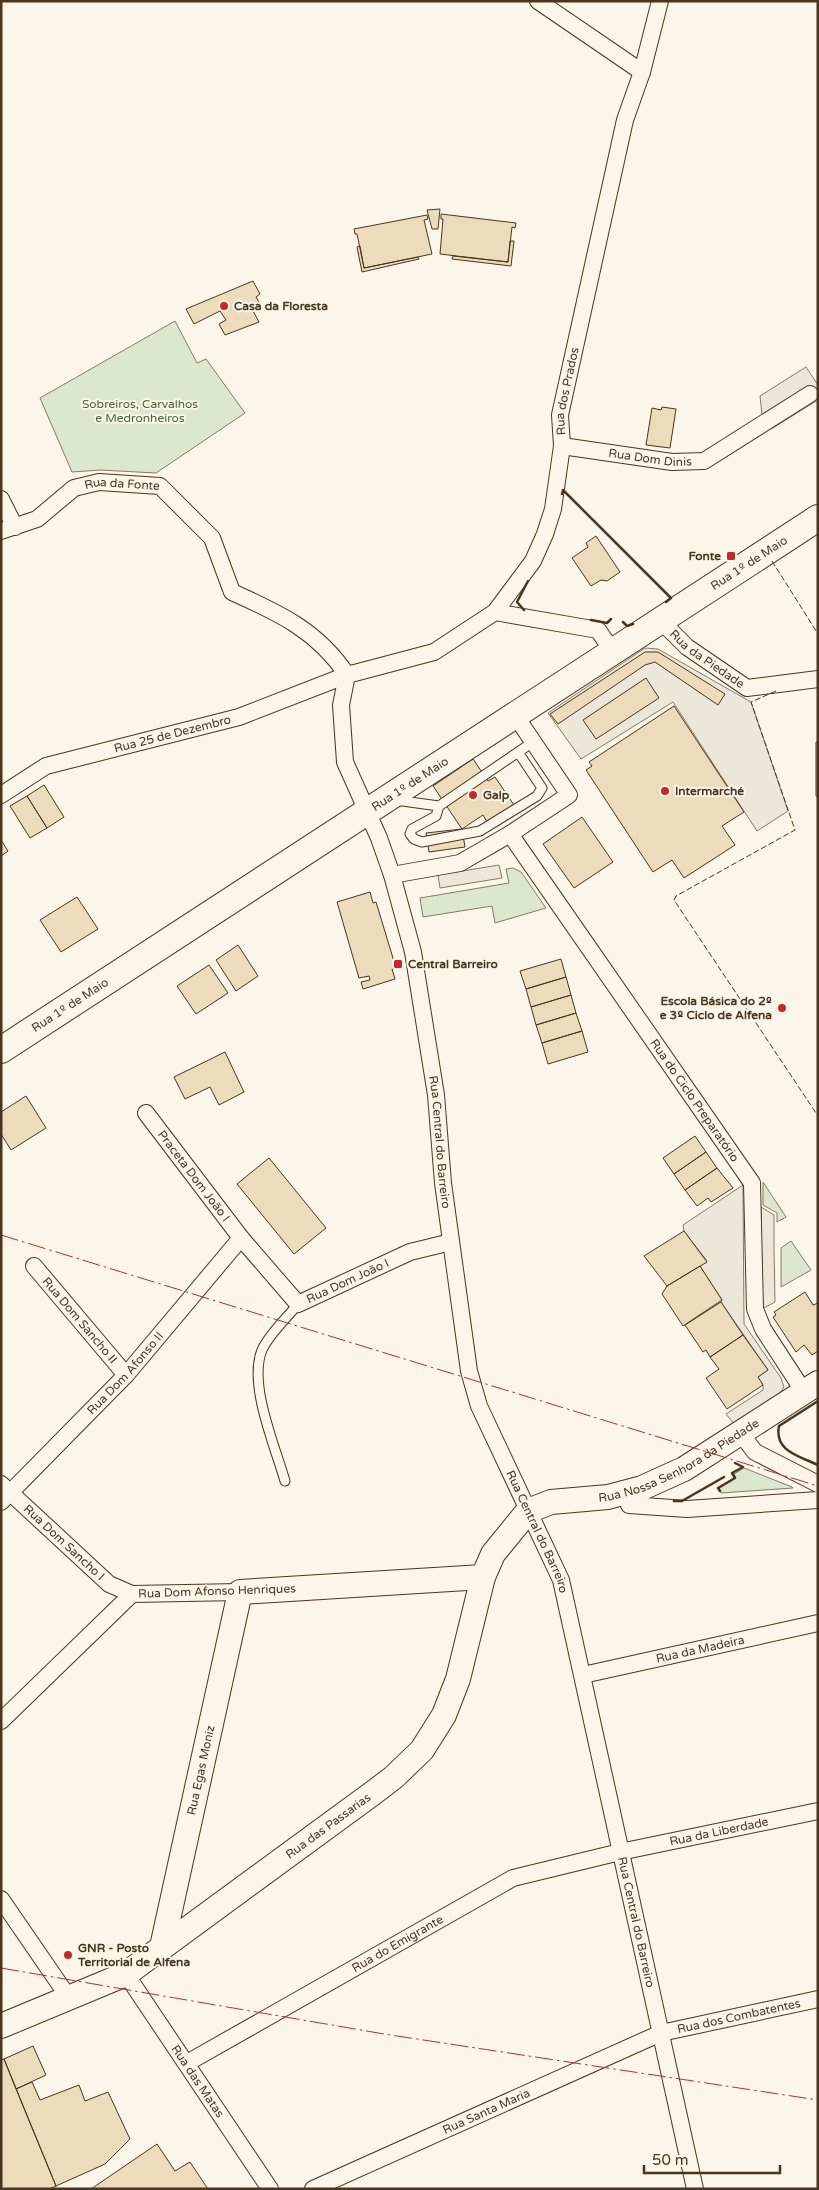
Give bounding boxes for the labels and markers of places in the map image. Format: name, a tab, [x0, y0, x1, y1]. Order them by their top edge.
place label: Casa da Floresta	[234, 299, 328, 313]
marker: Casa da Floresta	[218, 300, 230, 312]
place label: Fonte	[688, 549, 721, 563]
marker: Fonte	[725, 550, 737, 562]
place label: Intermarché	[675, 784, 744, 798]
marker: Intermarché	[659, 785, 671, 797]
place label: Galp	[483, 788, 510, 803]
marker: Galp	[467, 789, 479, 801]
place label: Central Barreiro	[408, 957, 498, 971]
marker: Central Barreiro	[392, 958, 404, 970]
place label: Escola Básica do 2º e 3º Ciclo de Alfena	[660, 994, 772, 1022]
marker: Escola Básica do 2º e 3º Ciclo de Alfena	[776, 1002, 788, 1014]
place label: GNR - Posto Territorial de Alfena	[77, 1941, 190, 1969]
marker: GNR - Posto Territorial de Alfena	[62, 1949, 74, 1961]

